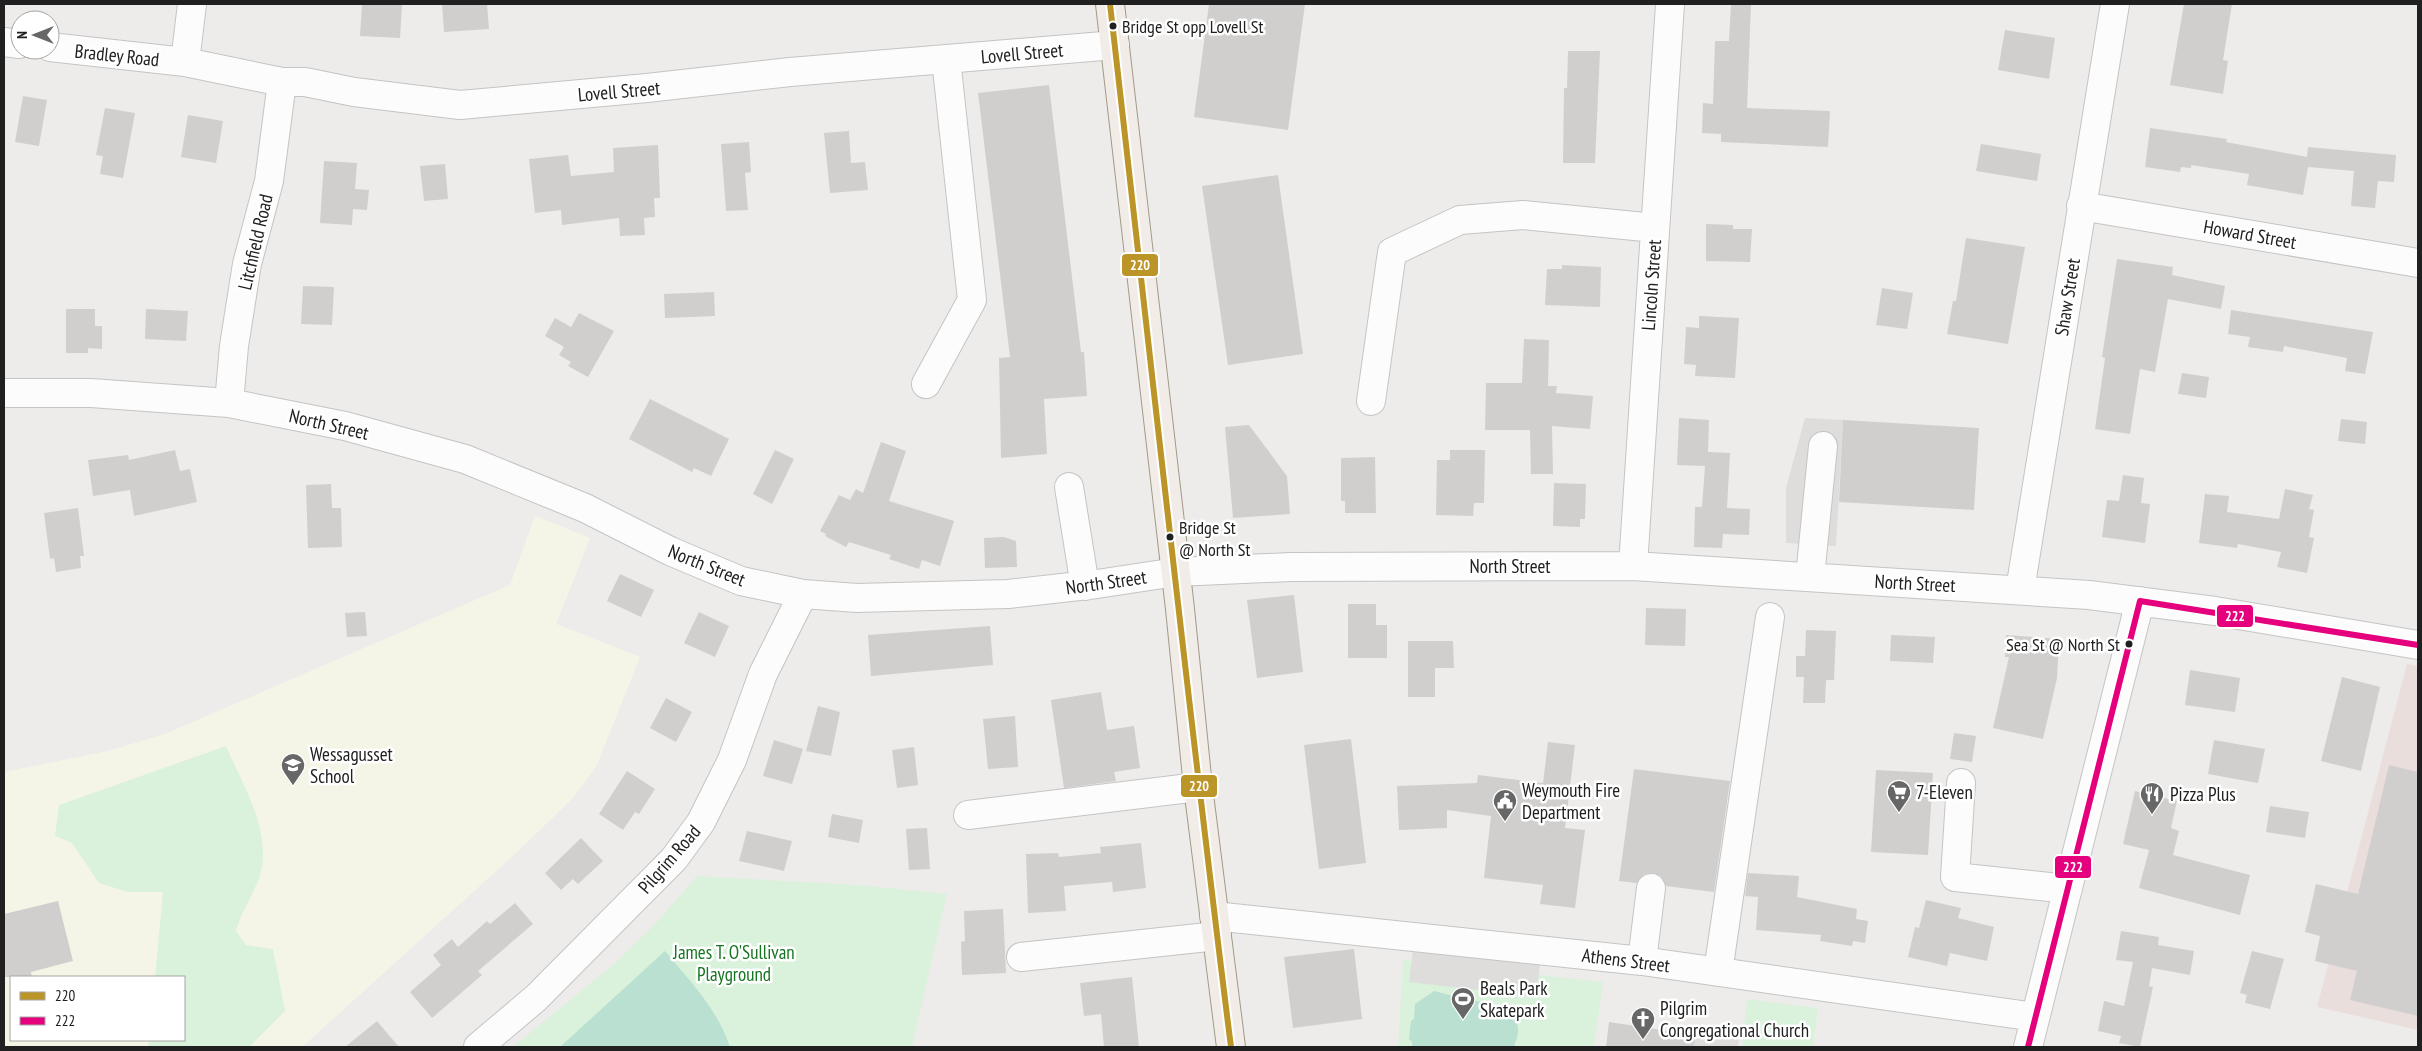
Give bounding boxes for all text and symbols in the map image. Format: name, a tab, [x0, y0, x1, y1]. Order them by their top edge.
north arrow	[10, 10, 60, 60]
place label: Bridge St opp Lovell St	[1122, 15, 1263, 38]
marker: Bridge St opp Lovell St	[1108, 21, 1118, 31]
text: N	[13, 31, 31, 39]
street label: Lovell Street	[980, 37, 1065, 69]
street label: Bradley Road	[73, 39, 161, 71]
street label: Lovell Street	[577, 75, 662, 107]
street label: Litchfield Road	[232, 192, 278, 292]
street label: Howard Street	[2202, 214, 2299, 254]
street label: Lincoln Street	[1636, 238, 1666, 331]
line badge: 220	[1121, 253, 1159, 277]
text: 220	[1130, 256, 1150, 274]
street label: Shaw Street	[2049, 256, 2085, 338]
street label: North Street	[287, 403, 372, 445]
place label: Bridge St @ North St	[1179, 516, 1250, 561]
marker: Bridge St @ North St	[1165, 532, 1175, 542]
street label: North Street	[665, 539, 750, 592]
street label: North Street	[1469, 554, 1551, 578]
street label: North Street	[1064, 564, 1149, 600]
street label: North Street	[1874, 569, 1957, 597]
line badge: 222	[2216, 604, 2254, 628]
text: 222	[2225, 607, 2245, 625]
place label: Sea St @ North St	[2006, 633, 2120, 656]
marker: Sea St @ North St	[2124, 639, 2134, 649]
place label: Wessagusset School	[310, 742, 394, 788]
school or university icon: Wessagusset School	[280, 752, 306, 786]
line badge: 220	[1180, 774, 1218, 798]
text: 220	[1189, 777, 1209, 795]
place label: Weymouth Fire Department	[1522, 778, 1620, 824]
supermarket icon: 7-Eleven	[1886, 779, 1912, 813]
place label: 7-Eleven	[1916, 780, 1973, 804]
restaurant icon: Pizza Plus	[2139, 781, 2165, 815]
place label: Pizza Plus	[2170, 782, 2236, 806]
public building icon: Weymouth Fire Department	[1492, 788, 1518, 822]
street label: Pilgrim Road	[633, 820, 705, 898]
line badge: 222	[2054, 855, 2092, 879]
text: 222	[2063, 858, 2083, 876]
park label: James T. O'Sullivan Playground	[672, 940, 795, 986]
street label: Athens Street	[1581, 943, 1672, 977]
legend	[10, 976, 185, 1041]
place label: Beals Park Skatepark	[1480, 976, 1548, 1022]
text: 220	[55, 986, 76, 1005]
sports icon: Beals Park Skatepark	[1450, 986, 1476, 1020]
place label: Pilgrim Congregational Church	[1660, 996, 1809, 1042]
church icon: Pilgrim Congregational Church	[1630, 1006, 1656, 1040]
text: 222	[55, 1011, 75, 1030]

